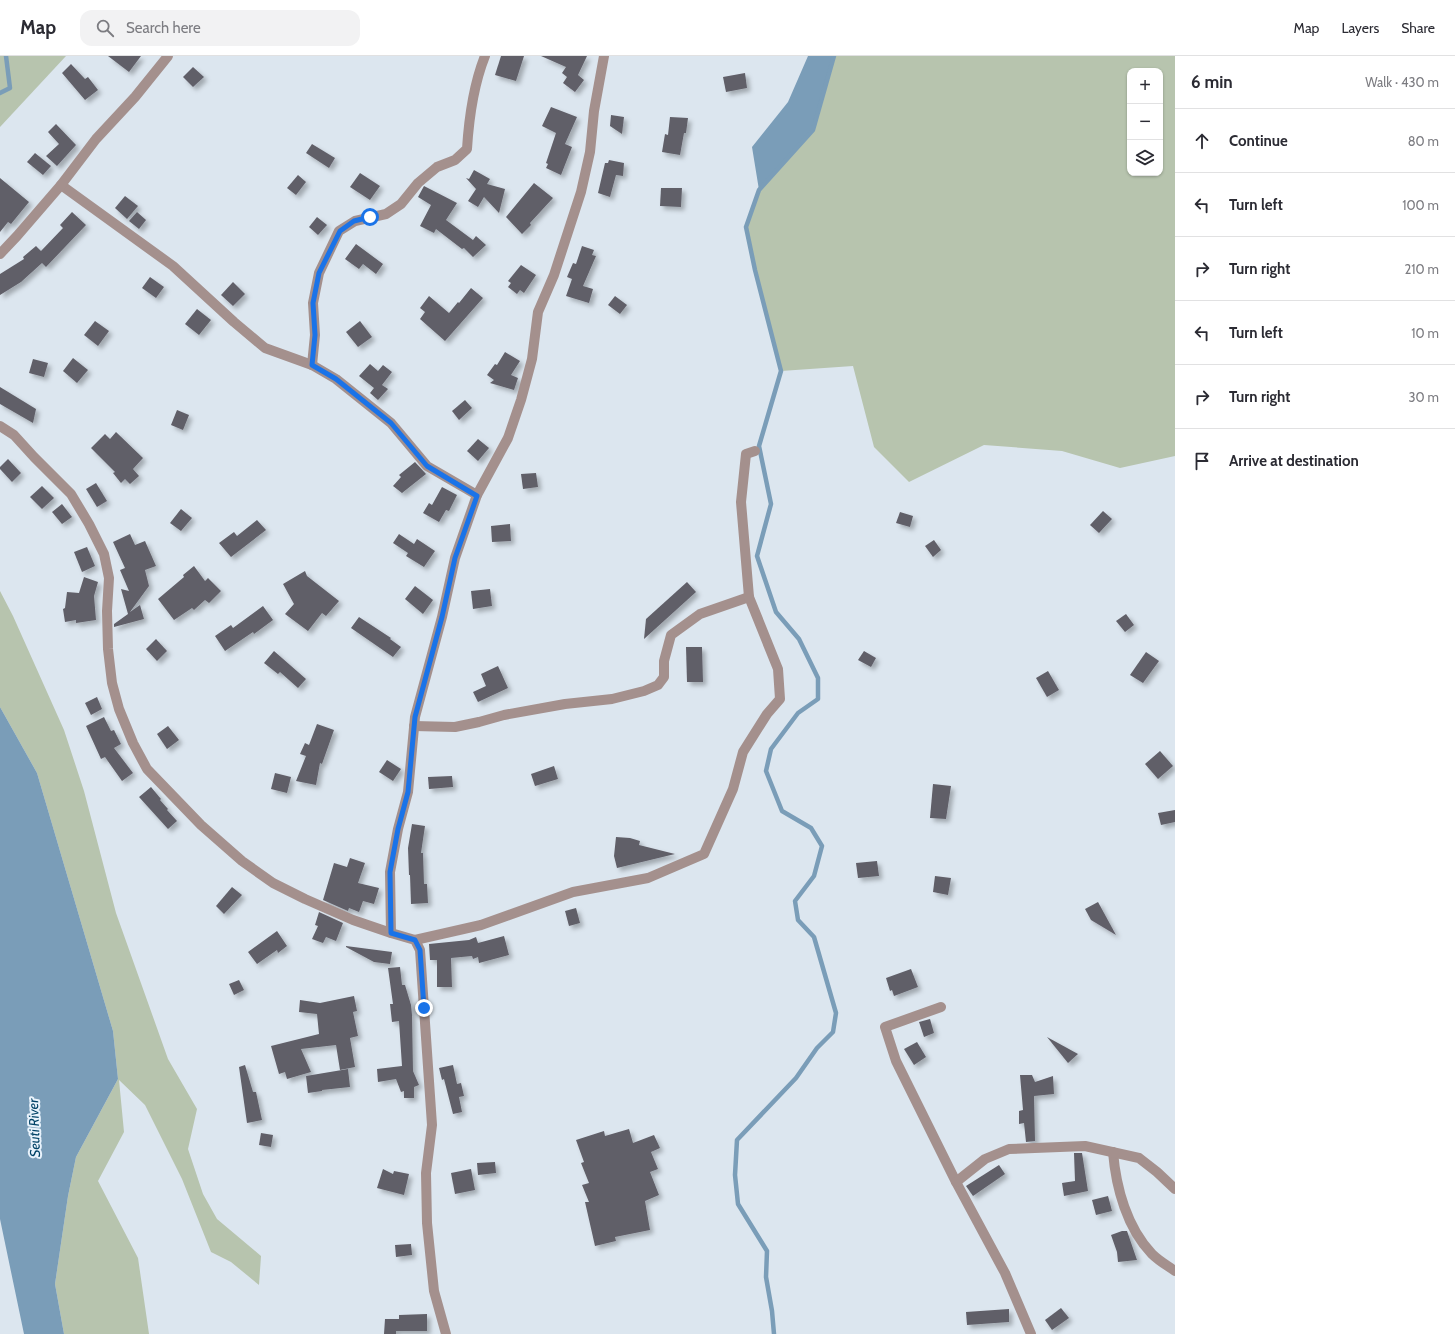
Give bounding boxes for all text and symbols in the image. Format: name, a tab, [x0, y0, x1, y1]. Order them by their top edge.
search box	[80, 10, 360, 46]
text: Map	[20, 16, 56, 39]
icon: search	[94, 17, 116, 39]
text: Search here	[126, 19, 201, 37]
text: Map	[1294, 19, 1319, 37]
text: Layers	[1341, 19, 1379, 37]
text: Share	[1401, 19, 1435, 37]
map controls	[1127, 68, 1163, 176]
button: +	[1127, 68, 1163, 104]
text: 6 min	[1191, 72, 1233, 92]
text: Walk · 430 m	[1365, 74, 1439, 90]
button: −	[1127, 104, 1163, 140]
icon: ahead	[1191, 130, 1213, 152]
text: Continue	[1229, 132, 1288, 150]
text: 80 m	[1408, 133, 1439, 149]
button: layers	[1127, 140, 1163, 176]
icon: left	[1191, 194, 1213, 216]
text: Turn left	[1229, 196, 1283, 214]
text: 100 m	[1402, 197, 1439, 213]
route start	[361, 208, 379, 226]
icon: right	[1191, 258, 1213, 280]
text: Turn right	[1229, 260, 1290, 278]
text: 210 m	[1405, 261, 1439, 277]
icon: left	[1191, 322, 1213, 344]
text: Turn left	[1229, 324, 1283, 342]
text: 10 m	[1411, 325, 1439, 341]
icon: right	[1191, 386, 1213, 408]
text: Turn right	[1229, 388, 1290, 406]
text: 30 m	[1409, 389, 1439, 405]
icon: arrive	[1191, 450, 1213, 472]
text: Arrive at destination	[1229, 452, 1359, 470]
route end	[415, 999, 433, 1017]
water label: Seuti River	[24, 1098, 44, 1158]

